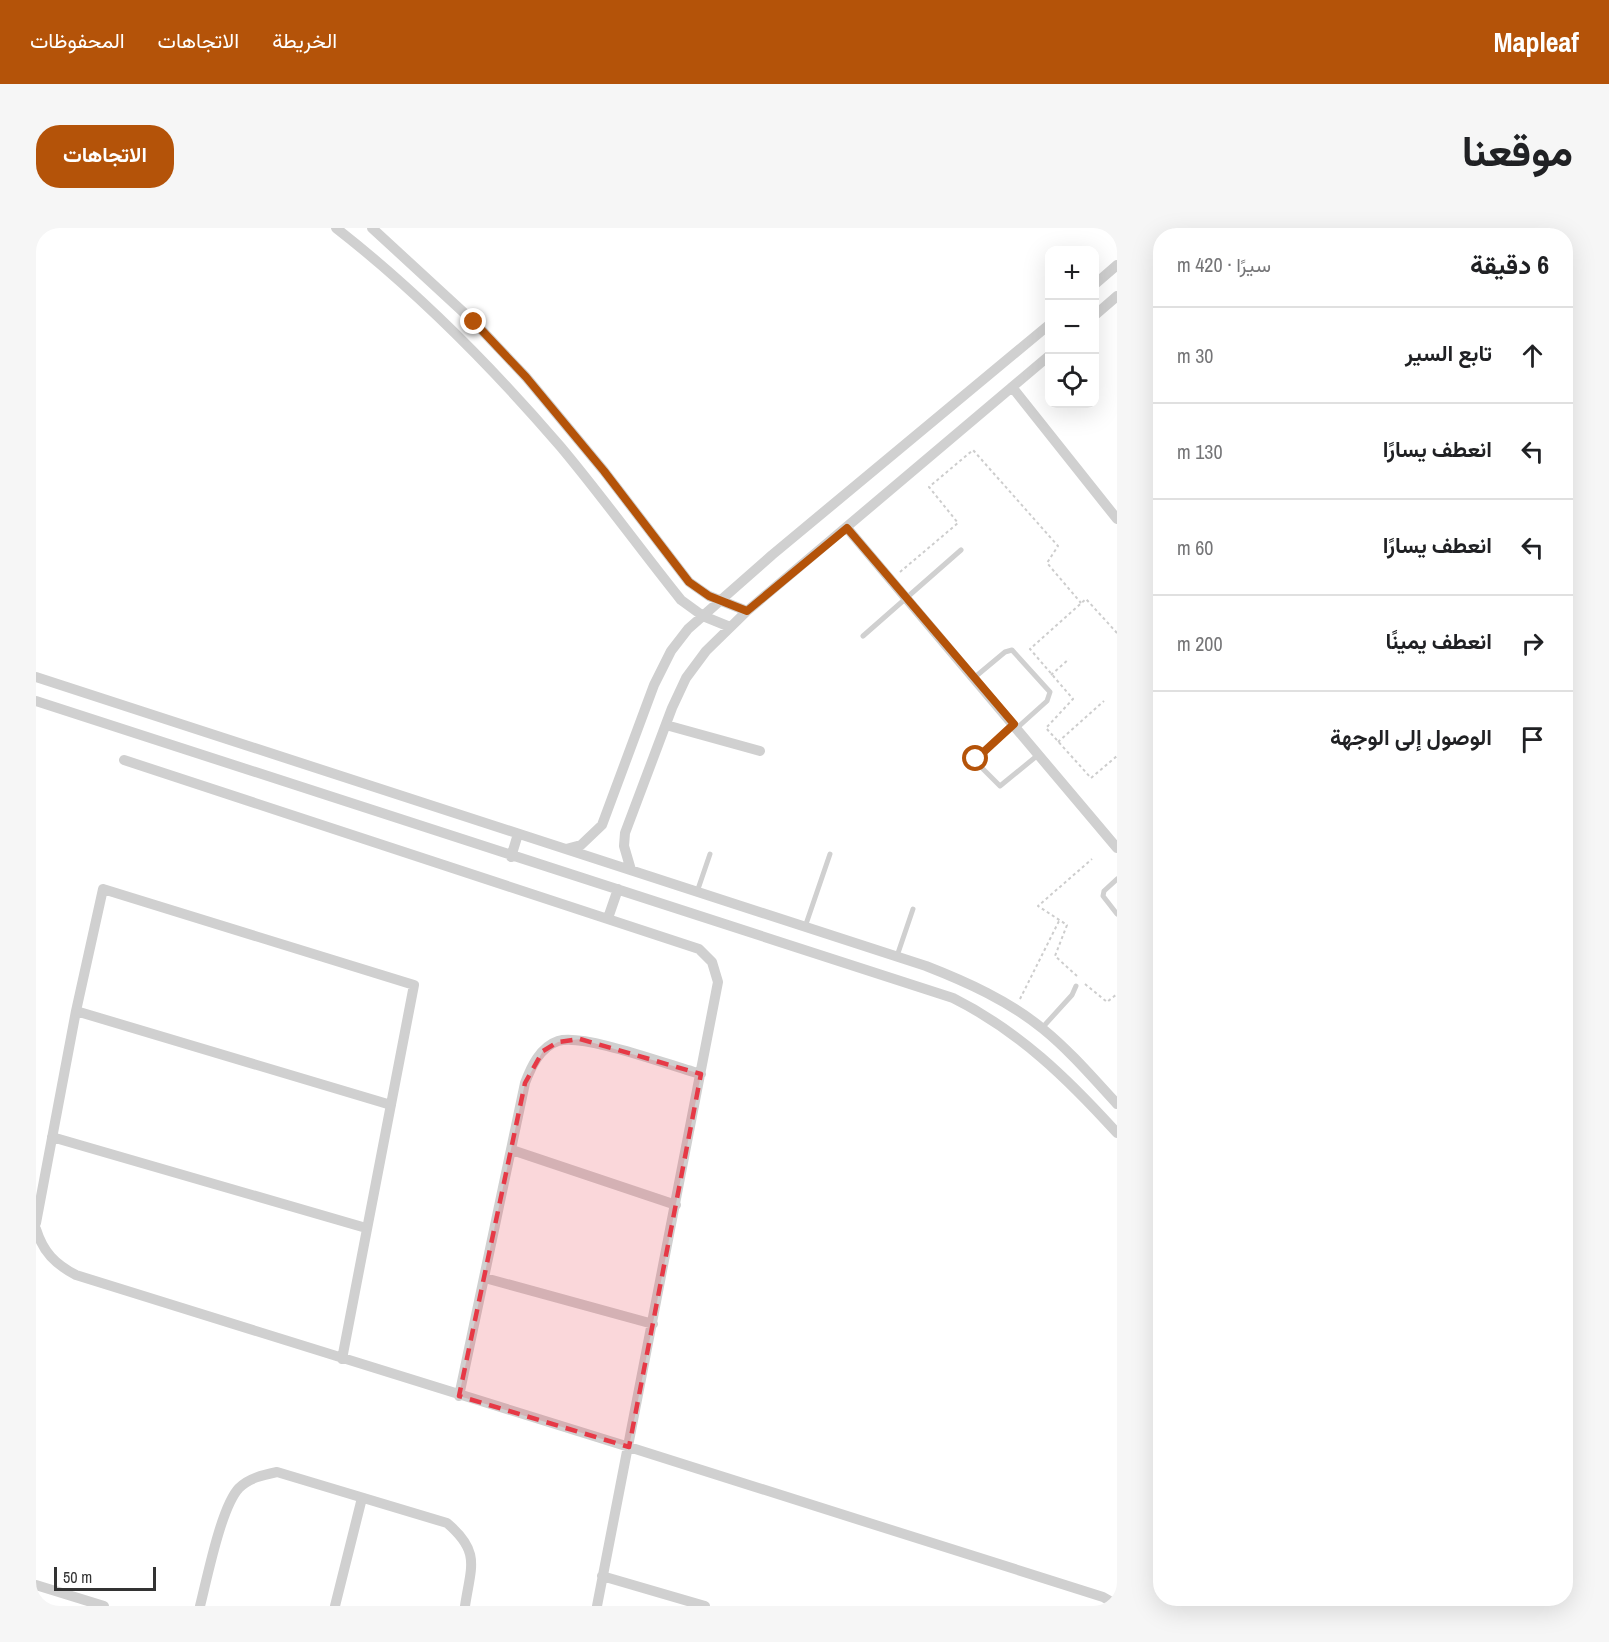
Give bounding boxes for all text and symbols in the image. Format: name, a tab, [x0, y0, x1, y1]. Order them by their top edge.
text: Mapleaf	[1494, 23, 1579, 61]
text: المحفوظات	[30, 26, 125, 55]
text: الاتجاهات	[158, 26, 239, 55]
text: الخريطة	[272, 26, 337, 55]
text: موقعنا	[1462, 123, 1573, 179]
button: الاتجاهات	[36, 125, 174, 188]
map controls	[1045, 246, 1099, 408]
button: +	[1045, 246, 1099, 300]
text: 6 دقيقة	[1470, 247, 1549, 282]
text: سيرًا · 420 m	[1177, 251, 1271, 278]
button: −	[1045, 300, 1099, 354]
route end	[460, 308, 486, 334]
text: تابع السير	[1405, 338, 1492, 368]
icon: ahead	[1516, 339, 1549, 372]
text: 30 m	[1177, 342, 1213, 369]
button: locate	[1045, 354, 1099, 408]
text: انعطف يسارًا	[1383, 434, 1492, 464]
icon: left	[1516, 435, 1549, 468]
text: 130 m	[1177, 438, 1223, 465]
text: انعطف يسارًا	[1383, 530, 1492, 560]
icon: left	[1516, 531, 1549, 564]
text: 60 m	[1177, 534, 1213, 561]
text: انعطف يمينًا	[1386, 626, 1492, 656]
icon: right	[1516, 627, 1549, 660]
text: 200 m	[1177, 630, 1223, 657]
text: الوصول إلى الوجهة	[1330, 722, 1492, 752]
icon: arrive	[1516, 723, 1549, 756]
route start	[962, 745, 988, 771]
scale bar	[54, 1564, 156, 1592]
text: 50 m	[63, 1566, 92, 1588]

